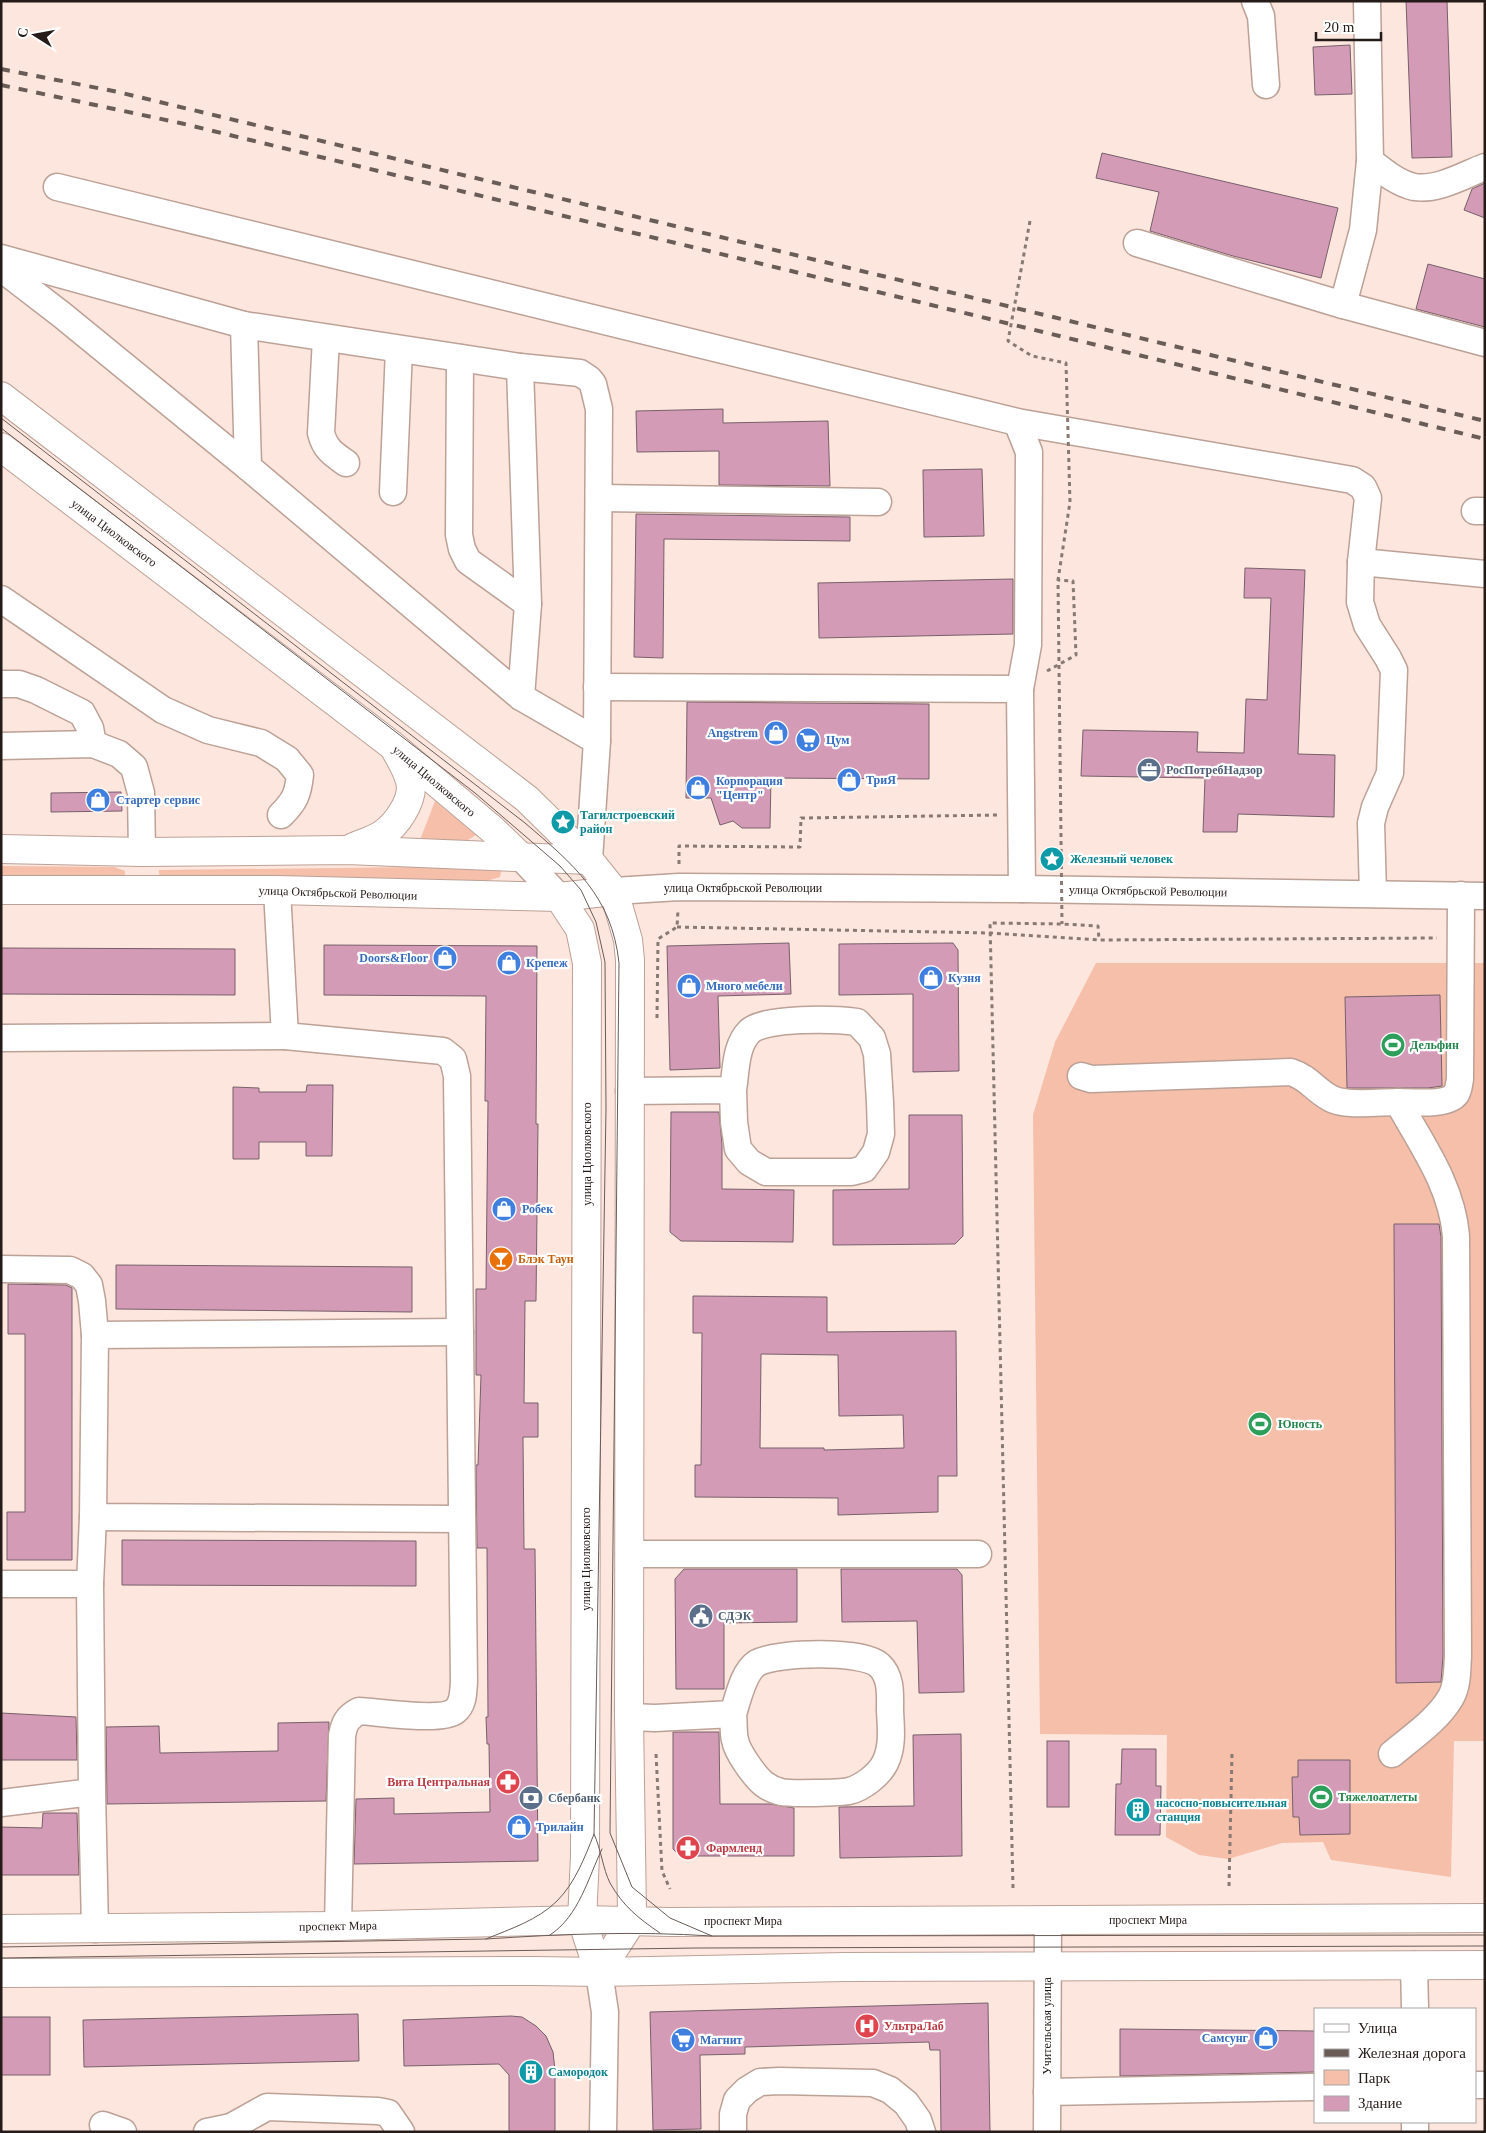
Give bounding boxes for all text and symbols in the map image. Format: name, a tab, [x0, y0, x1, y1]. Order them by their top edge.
north arrow	[10, 10, 60, 60]
scale bar	[1316, 10, 1381, 42]
text: 20 m	[1324, 19, 1355, 35]
text: С	[14, 26, 31, 39]
street label: улица Циолковского	[68, 496, 160, 570]
shop icon: Angstrem	[763, 720, 789, 746]
place label: Angstrem	[708, 726, 758, 740]
supermarket icon: Цум	[795, 727, 821, 753]
place label: Цум	[826, 733, 849, 747]
street label: улица Циолковского	[390, 742, 478, 820]
office icon: РосПотребНадзор	[1136, 757, 1162, 783]
place label: РосПотребНадзор	[1166, 763, 1263, 777]
shop icon: ТриЯ	[836, 767, 862, 793]
place label: ТриЯ	[866, 773, 896, 787]
place label: Корпорация "Центр"	[716, 774, 783, 802]
shop icon: Корпорация "Центр"	[685, 775, 711, 801]
shop icon: Стартер сервис	[85, 787, 111, 813]
place label: Стартер сервис	[116, 793, 201, 807]
place label: Тагилстроевский район	[580, 808, 675, 836]
place icon: Тагилстроевский район	[550, 809, 576, 835]
place icon: Железный человек	[1039, 846, 1065, 872]
place label: Железный человек	[1070, 852, 1173, 866]
street label: улица Октябрьской Революции	[664, 881, 823, 895]
street label: улица Октябрьской Революции	[258, 883, 418, 903]
street label: улица Октябрьской Революции	[1069, 883, 1228, 899]
shop icon: Doors&Floor	[432, 945, 458, 971]
shop icon: Крепеж	[496, 950, 522, 976]
place label: Doors&Floor	[359, 951, 429, 965]
place label: Крепеж	[526, 956, 568, 970]
shop icon: Кузня	[918, 965, 944, 991]
place label: Кузня	[948, 971, 981, 985]
shop icon: Много мебели	[676, 973, 702, 999]
place label: Много мебели	[706, 979, 783, 993]
sports icon: Дельфин	[1380, 1032, 1406, 1058]
place label: Дельфин	[1410, 1038, 1459, 1052]
street label: улица Циолковского	[580, 1102, 594, 1206]
shop icon: Робек	[491, 1196, 517, 1222]
place label: Робек	[522, 1202, 553, 1216]
bar icon: Блэк Таун	[488, 1246, 514, 1272]
place label: Блэк Таун	[518, 1252, 574, 1266]
sports icon: Юность	[1247, 1411, 1273, 1437]
place label: Юность	[1278, 1417, 1323, 1431]
street label: улица Циолковского	[579, 1507, 593, 1611]
public building icon: СДЭК	[688, 1603, 714, 1629]
place label: СДЭК	[718, 1609, 752, 1623]
pharmacy icon: Вита Центральная	[495, 1769, 521, 1795]
place label: Вита Центральная	[387, 1775, 491, 1789]
sports icon: Тяжелоатлеты	[1308, 1784, 1334, 1810]
bank icon: Сбербанк	[518, 1785, 544, 1811]
place label: Тяжелоатлеты	[1338, 1790, 1418, 1804]
place label: Сбербанк	[548, 1791, 601, 1805]
place label: насосно-повысительная станция	[1156, 1796, 1287, 1824]
building icon: насосно-повысительная станция	[1125, 1797, 1151, 1823]
shop icon: Трилайн	[506, 1814, 532, 1840]
place label: Трилайн	[536, 1820, 584, 1834]
pharmacy icon: Фармленд	[675, 1835, 701, 1861]
place label: Фармленд	[706, 1841, 762, 1855]
street label: проспект Мира	[1109, 1913, 1188, 1927]
street label: проспект Мира	[704, 1914, 783, 1928]
street label: проспект Мира	[299, 1918, 378, 1934]
street label: Учительская улица	[1040, 1977, 1054, 2075]
legend	[1314, 2008, 1476, 2123]
hospital icon: УльтраЛаб	[854, 2013, 880, 2039]
place label: УльтраЛаб	[884, 2019, 944, 2033]
text: Улица	[1358, 2020, 1397, 2036]
shop icon: Самсунг	[1253, 2025, 1279, 2051]
supermarket icon: Магнит	[670, 2027, 696, 2053]
place label: Самсунг	[1202, 2031, 1249, 2045]
place label: Магнит	[700, 2033, 743, 2047]
text: Железная дорога	[1358, 2045, 1466, 2061]
building icon: Самородок	[518, 2059, 544, 2085]
place label: Самородок	[548, 2065, 608, 2079]
text: Парк	[1358, 2070, 1391, 2086]
text: Здание	[1358, 2095, 1402, 2111]

